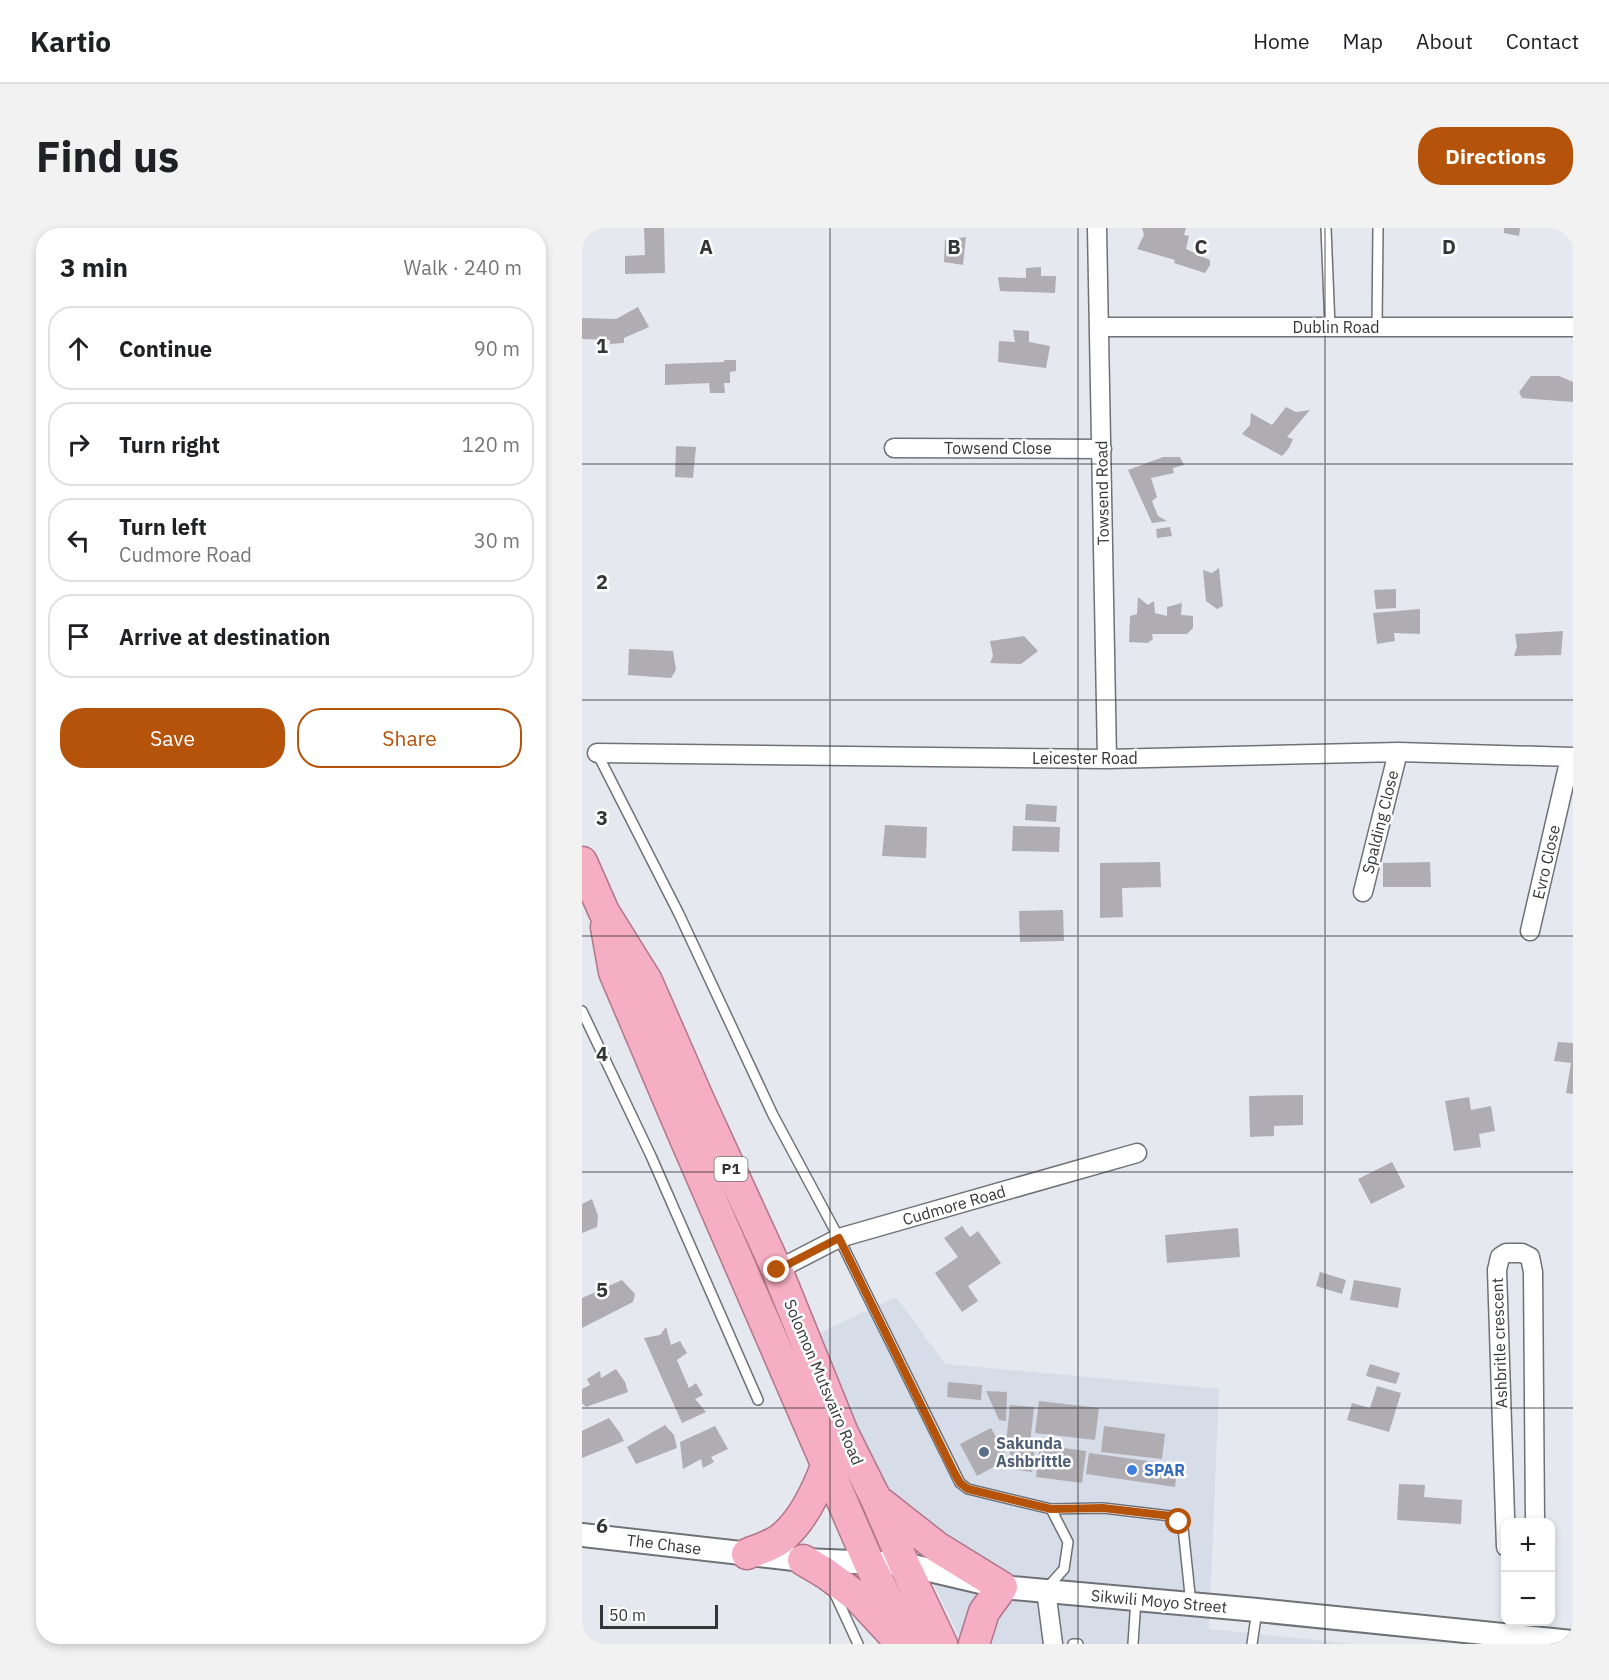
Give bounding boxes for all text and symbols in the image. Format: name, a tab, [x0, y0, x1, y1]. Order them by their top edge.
text: Kartio	[30, 23, 111, 60]
text: Home	[1253, 27, 1310, 55]
text: Map	[1343, 27, 1383, 55]
text: About	[1416, 27, 1473, 55]
text: Contact	[1506, 27, 1579, 55]
button: Directions	[1418, 127, 1573, 185]
text: Find us	[36, 129, 179, 184]
text: A	[699, 233, 713, 260]
text: B	[947, 233, 961, 260]
text: C	[1194, 233, 1208, 260]
text: D	[1442, 233, 1456, 260]
text: 3 min	[60, 250, 128, 284]
text: Walk · 240 m	[404, 254, 522, 281]
street label: Dublin Road	[1292, 317, 1380, 337]
icon: ahead	[62, 332, 95, 365]
text: 1	[596, 332, 608, 359]
text: Continue	[119, 334, 212, 363]
text: 90 m	[474, 335, 520, 362]
icon: right	[62, 428, 95, 461]
text: Turn right	[119, 430, 220, 459]
text: 120 m	[462, 431, 520, 458]
street label: Towsend Close	[944, 438, 1052, 458]
street label: Towsend Road	[1091, 440, 1113, 546]
text: Turn left	[119, 512, 207, 541]
icon: left	[62, 524, 95, 557]
text: 30 m	[474, 527, 520, 554]
text: Cudmore Road	[119, 541, 252, 568]
text: 2	[596, 568, 608, 595]
icon: arrive	[62, 620, 95, 653]
text: Arrive at destination	[119, 622, 330, 651]
button: Save	[60, 708, 285, 768]
button: Share	[297, 708, 522, 768]
street label: Leicester Road	[1032, 748, 1138, 768]
street label: Spalding Close	[1357, 768, 1403, 876]
text: 3	[596, 804, 608, 831]
street label: Evro Close	[1528, 823, 1564, 901]
text: 4	[596, 1040, 608, 1067]
road number: P1	[714, 1157, 748, 1181]
street label: Cudmore Road	[900, 1181, 1008, 1229]
route end	[763, 1256, 789, 1282]
text: 5	[596, 1276, 608, 1303]
street label: Ashbritle crescent	[1487, 1277, 1511, 1409]
street label: Solomon Mutsvairo Road	[780, 1296, 868, 1468]
place label: Sakunda Ashbrittle	[996, 1433, 1071, 1471]
marker: Sakunda Ashbrittle	[977, 1445, 991, 1459]
place label: SPAR	[1144, 1460, 1185, 1480]
marker: SPAR	[1125, 1463, 1139, 1477]
route start	[1165, 1508, 1191, 1534]
text: 6	[596, 1512, 608, 1539]
map controls	[1501, 1518, 1555, 1626]
button: +	[1501, 1518, 1555, 1572]
street label: The Chase	[626, 1530, 703, 1559]
button: −	[1501, 1572, 1555, 1626]
street label: Sikwili Moyo Street	[1090, 1585, 1228, 1617]
scale bar	[600, 1602, 718, 1630]
text: 50 m	[609, 1605, 646, 1625]

